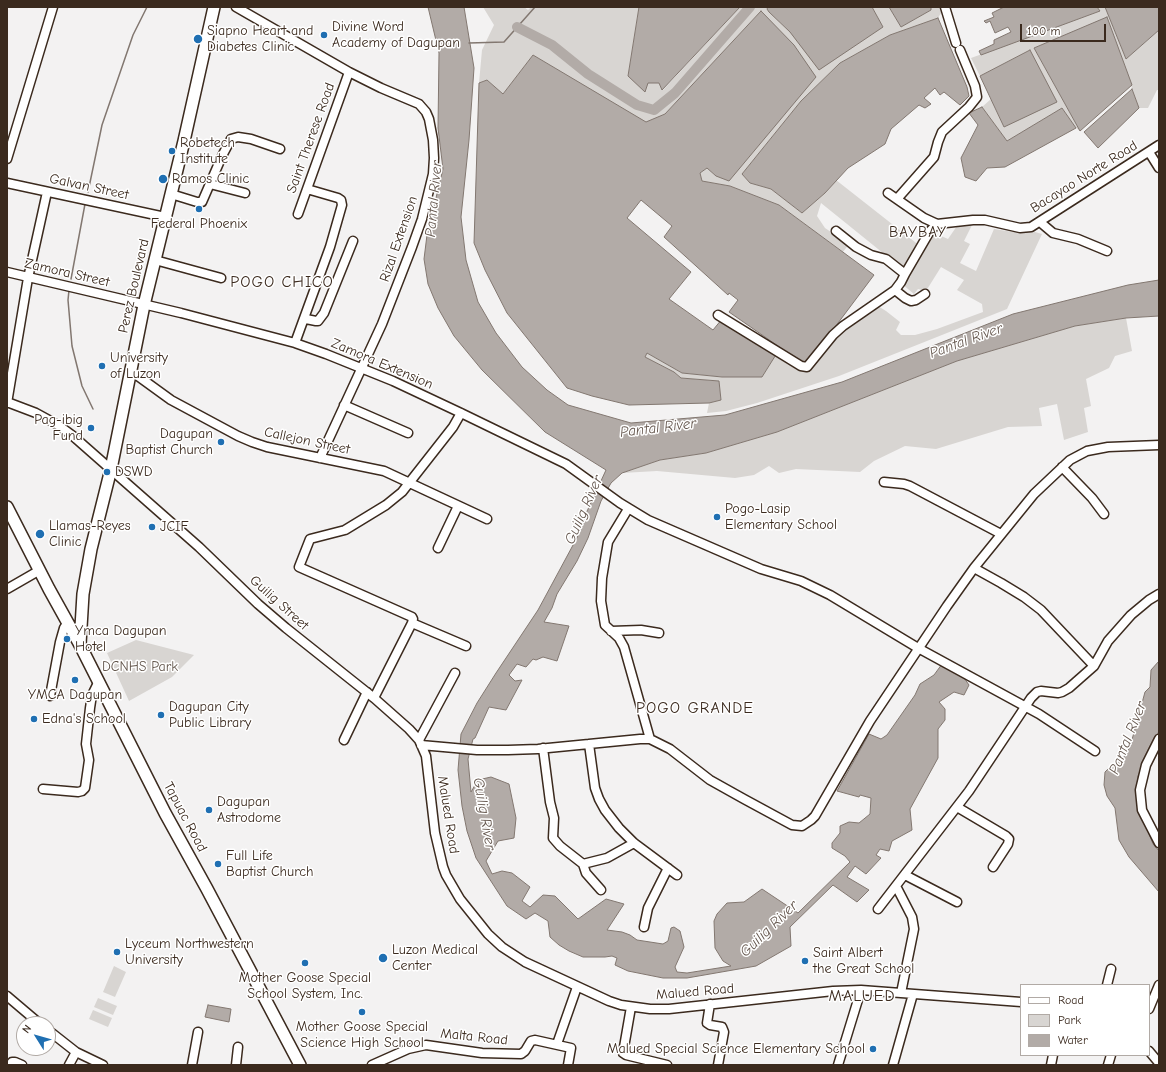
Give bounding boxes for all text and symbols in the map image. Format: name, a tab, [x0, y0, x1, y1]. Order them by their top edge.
scale bar	[1022, 16, 1108, 42]
place label: Divine Word Academy of Dagupan	[332, 19, 460, 52]
place label: Siapno Heart and Diabetes Clinic	[207, 23, 313, 56]
text: 100 m	[1027, 24, 1060, 38]
marker: Divine Word Academy of Dagupan	[319, 30, 329, 40]
marker: Siapno Heart and Diabetes Clinic	[192, 33, 204, 45]
street label: Saint Therese Road	[283, 80, 339, 196]
place label: Robetech Institute	[180, 135, 235, 168]
street label: Bacayao Norte Road	[1027, 137, 1141, 217]
marker: Robetech Institute	[167, 146, 177, 156]
water label: Pantal River	[422, 160, 446, 238]
street label: Galvan Street	[48, 170, 130, 204]
place label: Ramos Clinic	[172, 171, 249, 187]
marker: Ramos Clinic	[157, 173, 169, 185]
street label: Rizal Extension	[376, 194, 422, 284]
marker: Federal Phoenix	[194, 204, 204, 214]
place label: Federal Phoenix	[151, 216, 247, 232]
district label: BAYBAY	[889, 224, 947, 242]
street label: Perez Boulevard	[115, 237, 153, 335]
street label: Zamora Street	[23, 255, 111, 291]
district label: POGO CHICO	[230, 272, 334, 292]
water label: Pantal River	[927, 319, 1005, 363]
street label: Zamora Extension	[328, 335, 436, 393]
place label: University of Luzon	[110, 350, 168, 382]
marker: University of Luzon	[97, 361, 107, 371]
place label: Pag-ibig Fund	[34, 412, 83, 444]
water label: Pantal River	[619, 414, 697, 442]
marker: Pag-ibig Fund	[86, 423, 96, 433]
street label: Callejon Street	[263, 424, 351, 458]
place label: Dagupan Baptist Church	[125, 426, 213, 458]
marker: Dagupan Baptist Church	[216, 437, 226, 447]
place label: DSWD	[115, 464, 152, 480]
marker: DSWD	[102, 467, 112, 477]
water label: Guilig River	[561, 473, 607, 547]
place label: Pogo-Lasip Elementary School	[725, 501, 837, 534]
marker: Pogo-Lasip Elementary School	[712, 512, 722, 522]
place label: Llamas-Reyes Clinic	[49, 518, 131, 550]
place label: JCIF	[160, 519, 189, 535]
marker: JCIF	[147, 522, 157, 532]
marker: Llamas-Reyes Clinic	[34, 528, 46, 540]
street label: Guilig Street	[246, 572, 312, 634]
place label: Ymca Dagupan Hotel	[75, 623, 167, 656]
marker: Ymca Dagupan Hotel	[62, 634, 72, 644]
park label: DCNHS Park	[102, 659, 178, 675]
marker: YMCA Dagupan	[70, 675, 80, 685]
place label: YMCA Dagupan	[28, 687, 122, 703]
district label: POGO GRANDE	[636, 698, 754, 718]
place label: Dagupan City Public Library	[169, 699, 251, 732]
water label: Pantal River	[1105, 699, 1151, 777]
marker: Dagupan City Public Library	[156, 710, 166, 720]
place label: Edna's School	[42, 711, 126, 727]
marker: Edna's School	[29, 714, 39, 724]
street label: Malued Road	[434, 775, 462, 855]
water label: Guilig River	[469, 776, 499, 852]
street label: Tapuac Road	[160, 779, 210, 855]
place label: Dagupan Astrodome	[217, 794, 281, 826]
marker: Dagupan Astrodome	[204, 805, 214, 815]
place label: Full Life Baptist Church	[226, 848, 314, 880]
marker: Full Life Baptist Church	[213, 859, 223, 869]
water label: Guilig River	[736, 897, 802, 961]
place label: Lyceum Northwestern University	[125, 936, 254, 968]
place label: Luzon Medical Center	[392, 942, 478, 974]
place label: Saint Albert the Great School	[813, 945, 914, 978]
marker: Lyceum Northwestern University	[112, 947, 122, 957]
marker: Luzon Medical Center	[377, 952, 389, 964]
marker: Saint Albert the Great School	[800, 956, 810, 966]
marker: Mother Goose Special School System, Inc.	[300, 958, 310, 968]
place label: Mother Goose Special School System, Inc.	[239, 970, 371, 1002]
street label: Malued Road	[655, 980, 735, 1004]
legend	[1020, 984, 1150, 1056]
district label: MALUED	[829, 986, 895, 1006]
text: Road	[1058, 993, 1084, 1007]
marker: Mother Goose Special Science High School	[357, 1007, 367, 1017]
text: Park	[1058, 1013, 1081, 1027]
north arrow	[16, 1016, 56, 1056]
place label: Mother Goose Special Science High School	[296, 1019, 428, 1052]
text: N	[19, 1022, 34, 1036]
street label: Malta Road	[439, 1025, 509, 1049]
text: Water	[1058, 1033, 1088, 1047]
place label: Malued Special Science Elementary School	[607, 1041, 865, 1057]
marker: Malued Special Science Elementary School	[868, 1044, 878, 1054]

